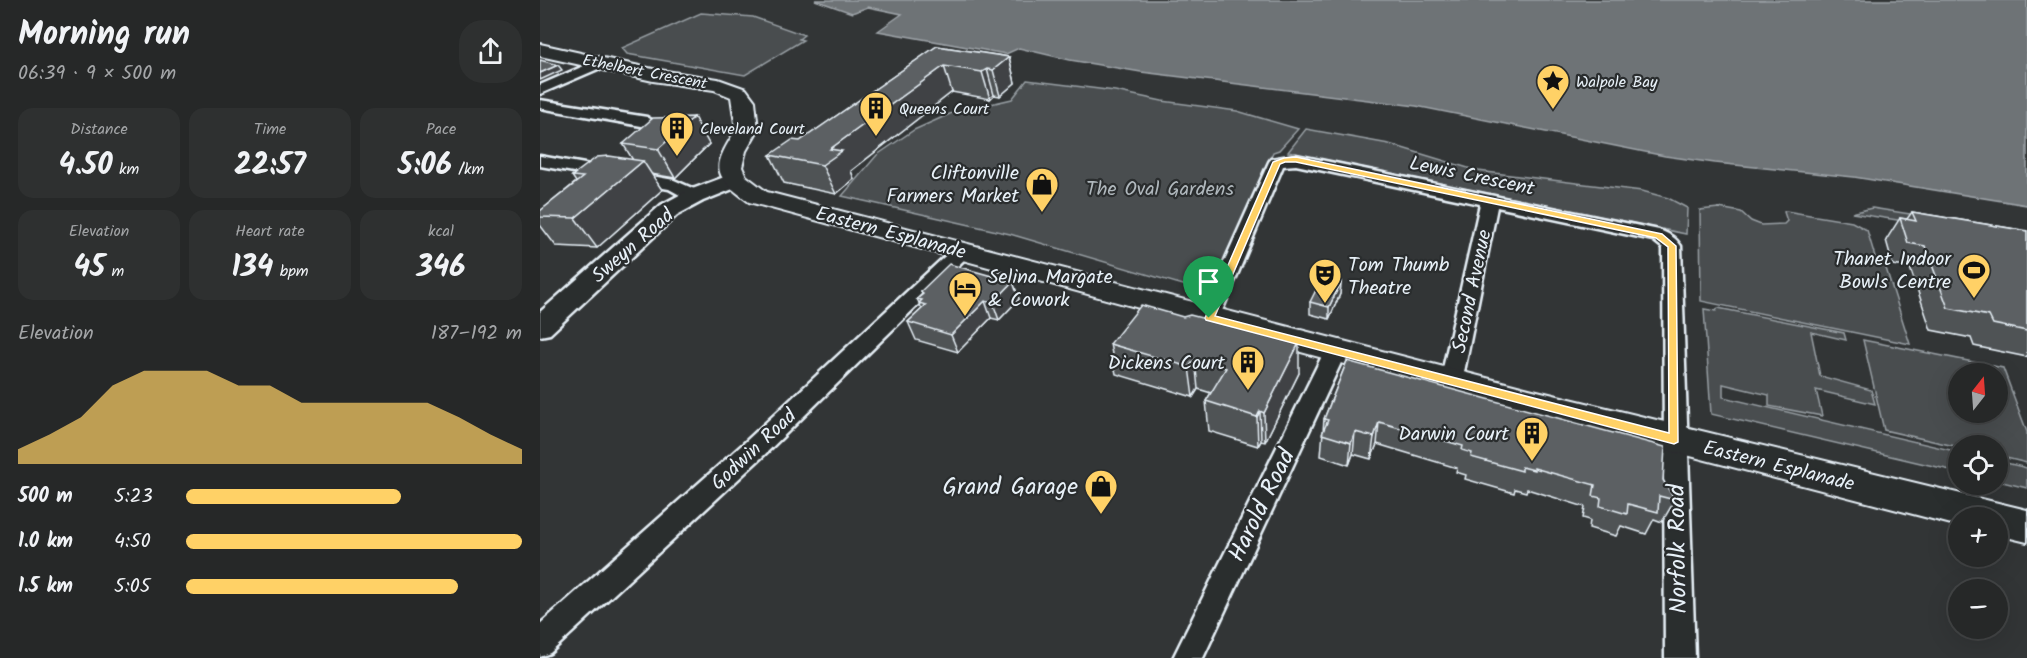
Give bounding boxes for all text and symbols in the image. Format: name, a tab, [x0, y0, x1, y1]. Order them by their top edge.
text: Morning run	[18, 9, 190, 62]
button: share	[459, 20, 522, 83]
street label: Ethelbert Crescent	[580, 48, 710, 97]
text: 06:39 · 9 × 500 m	[18, 58, 176, 90]
place icon: Walpole Bay	[1535, 63, 1571, 110]
place label: Walpole Bay	[1576, 70, 1658, 95]
building icon: Queens Court	[858, 90, 894, 137]
place label: Queens Court	[899, 97, 990, 122]
building icon: Cleveland Court	[659, 110, 695, 157]
text: Distance	[70, 117, 128, 142]
text: Time	[254, 117, 286, 142]
text: Pace	[426, 117, 456, 142]
place label: Cleveland Court	[700, 117, 806, 142]
text: 4.50	[59, 142, 113, 190]
text: 22:57	[234, 142, 306, 190]
text: 5:06	[398, 142, 452, 190]
street label: Lewis Crescent	[1406, 148, 1537, 206]
text: km	[113, 157, 139, 182]
text: /km	[452, 157, 484, 182]
place label: Cliftonville Farmers Market	[887, 158, 1019, 213]
shop icon: Cliftonville Farmers Market	[1024, 166, 1060, 213]
park label: The Oval Gardens	[1086, 174, 1234, 206]
street label: Eastern Esplanade	[812, 198, 969, 269]
street label: Sweyn Road	[585, 201, 683, 292]
text: Elevation	[69, 219, 129, 244]
text: Heart rate	[235, 219, 305, 244]
text: kcal	[428, 219, 454, 244]
street label: Second Avenue	[1444, 227, 1502, 356]
text: 45	[74, 244, 105, 292]
text: 134	[231, 244, 273, 292]
text: 346	[416, 244, 466, 292]
place label: Thanet Indoor Bowls Centre	[1833, 244, 1952, 299]
place label: Tom Thumb Theatre	[1348, 250, 1450, 305]
sports icon: Thanet Indoor Bowls Centre	[1956, 252, 1992, 299]
pin	[1183, 256, 1234, 318]
theatre icon: Tom Thumb Theatre	[1307, 257, 1343, 304]
text: m	[105, 259, 124, 284]
text: bpm	[273, 259, 309, 284]
place label: Selina Margate & Cowork	[988, 262, 1113, 317]
icon: arrive	[1192, 265, 1225, 298]
hotel icon: Selina Margate & Cowork	[947, 270, 983, 317]
text: Elevation	[18, 318, 94, 350]
text: 187–192 m	[431, 318, 522, 350]
building icon: Dickens Court	[1230, 344, 1266, 391]
place label: Dickens Court	[1108, 348, 1225, 380]
north arrow	[1948, 363, 2008, 423]
map controls	[1948, 363, 2008, 639]
street label: Godwin Road	[704, 401, 806, 499]
building icon: Darwin Court	[1514, 415, 1550, 462]
place label: Darwin Court	[1398, 419, 1509, 451]
street label: Eastern Esplanade	[1700, 433, 1857, 501]
button: locate	[1948, 435, 2008, 495]
street label: Harold Road	[1218, 441, 1307, 569]
place label: Grand Garage	[942, 468, 1078, 507]
shop icon: Grand Garage	[1083, 468, 1119, 515]
text: 500 m	[18, 481, 73, 513]
text: 5:23	[114, 481, 153, 513]
street label: Norfolk Road	[1658, 483, 1699, 614]
button: +	[1948, 507, 2008, 567]
text: 1.0 km	[18, 526, 73, 558]
text: 4:50	[114, 526, 151, 558]
text: 1.5 km	[18, 571, 73, 603]
text: 5:05	[114, 571, 150, 603]
button: −	[1948, 579, 2008, 639]

